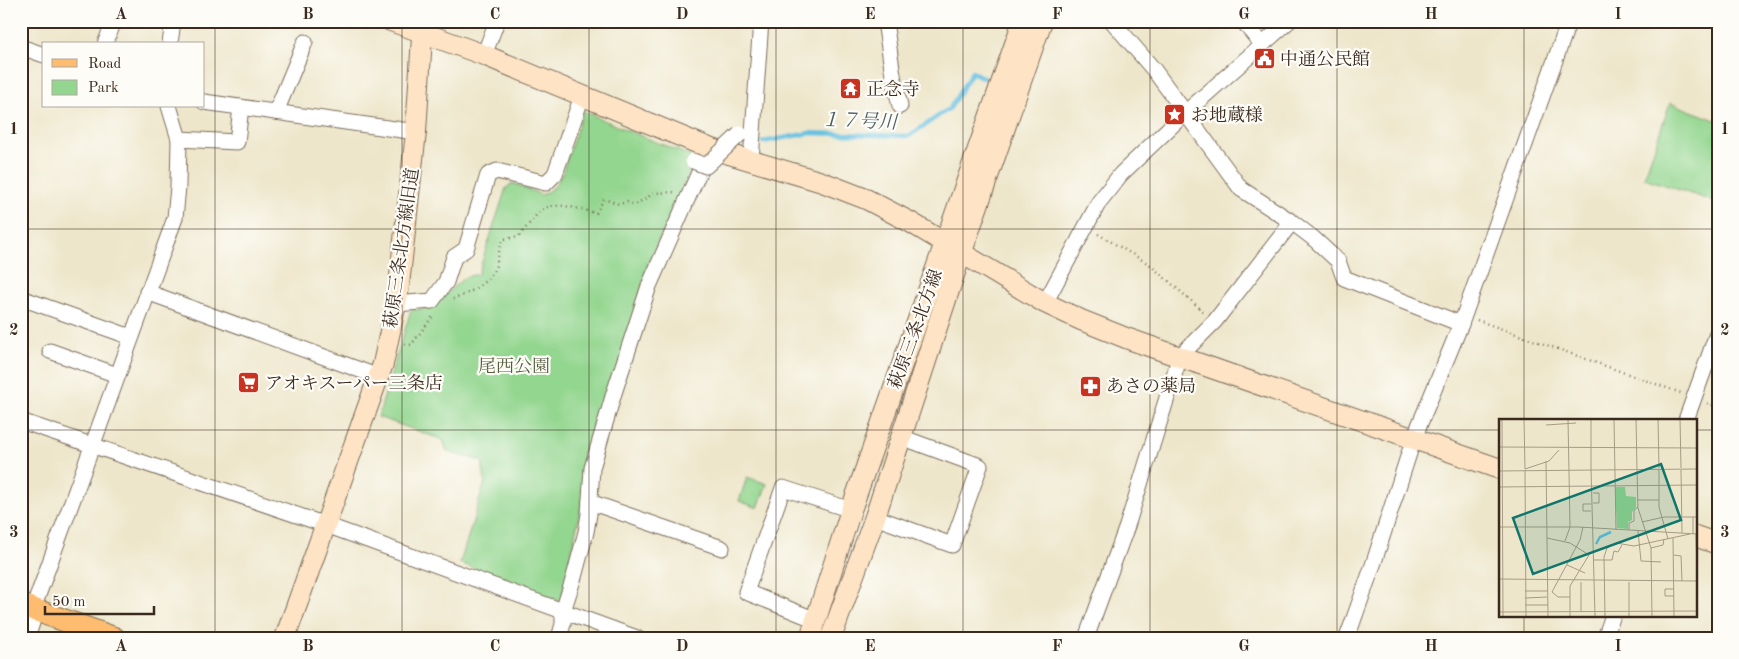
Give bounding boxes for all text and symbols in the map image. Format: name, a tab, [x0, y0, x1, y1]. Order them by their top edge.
text: A	[115, 7, 127, 23]
text: B	[302, 7, 314, 23]
text: C	[490, 7, 500, 23]
text: D	[676, 7, 688, 23]
text: E	[864, 7, 876, 23]
text: F	[1052, 7, 1063, 23]
text: G	[1238, 7, 1250, 23]
text: H	[1424, 7, 1438, 23]
text: I	[1614, 7, 1622, 23]
legend	[42, 42, 205, 108]
public building icon: 中通公民館	[1252, 47, 1276, 71]
place label: 中通公民館	[1280, 49, 1370, 69]
text: Road	[88, 57, 122, 72]
temple icon: 正念寺	[838, 77, 862, 101]
place label: 正念寺	[866, 79, 920, 99]
text: Park	[88, 81, 119, 96]
place icon: お地蔵様	[1163, 103, 1187, 127]
place label: お地蔵様	[1191, 105, 1263, 125]
water label: １７号川	[821, 110, 899, 133]
text: 1	[9, 122, 19, 138]
text: 1	[1720, 122, 1730, 138]
street label: 萩原三条北方線旧道	[380, 166, 422, 330]
street label: 萩原三条北方線	[884, 266, 946, 392]
text: 2	[9, 323, 19, 339]
text: 2	[1720, 323, 1730, 339]
park label: 尾西公園	[478, 357, 550, 376]
supermarket icon: アオキスーパー三条店	[237, 371, 261, 395]
place label: アオキスーパー三条店	[265, 373, 443, 393]
pharmacy icon: あさの薬局	[1078, 374, 1102, 398]
place label: あさの薬局	[1106, 376, 1196, 396]
inset map	[1499, 419, 1696, 616]
text: 3	[9, 525, 19, 541]
text: 3	[1720, 525, 1730, 541]
scale bar	[45, 584, 154, 616]
text: 50 m	[52, 595, 86, 610]
text: A	[115, 639, 127, 655]
text: B	[302, 639, 314, 655]
text: C	[490, 639, 500, 655]
text: D	[676, 639, 688, 655]
text: E	[864, 639, 876, 655]
text: F	[1052, 639, 1063, 655]
text: G	[1238, 639, 1250, 655]
text: H	[1424, 639, 1438, 655]
text: I	[1614, 639, 1622, 655]

